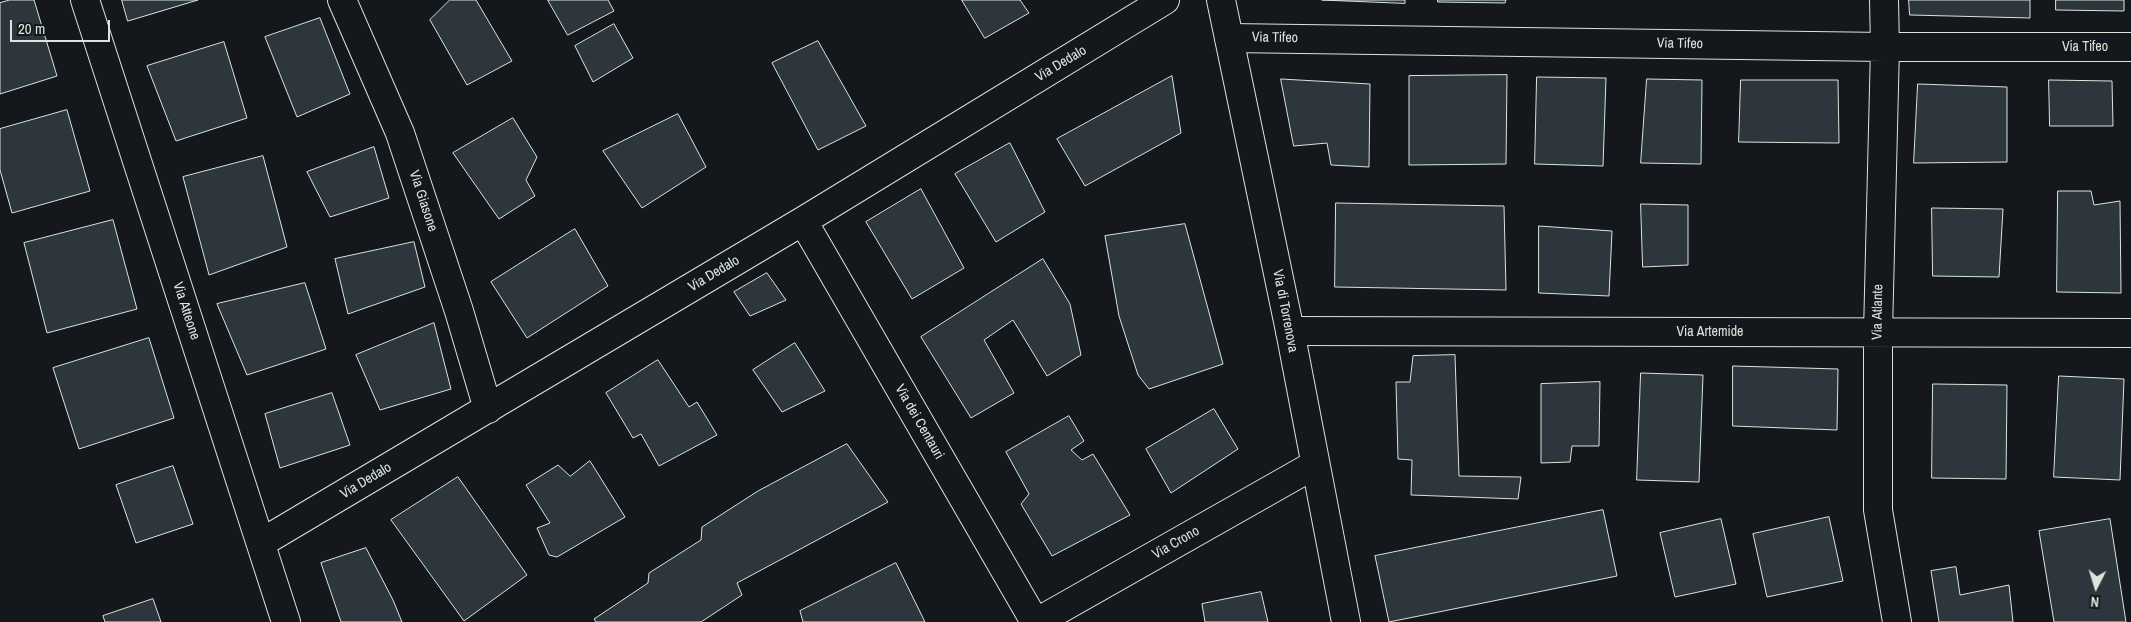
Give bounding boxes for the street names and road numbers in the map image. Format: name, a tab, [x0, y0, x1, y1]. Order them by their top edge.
street label: Via Tifeo	[1252, 29, 1298, 47]
street label: Via Tifeo	[1657, 35, 1703, 53]
street label: Via Tifeo	[2062, 39, 2108, 55]
street label: Via Dedalo	[1032, 42, 1090, 86]
street label: Via Giasone	[405, 168, 441, 234]
street label: Via Dedalo	[685, 252, 743, 296]
street label: Via di Torrenova	[1269, 268, 1301, 354]
street label: Via Atteone	[169, 280, 203, 342]
street label: Via Atlante	[1869, 284, 1887, 340]
street label: Via Artemide	[1677, 324, 1743, 340]
street label: Via dei Centauri	[891, 382, 947, 462]
street label: Via Dedalo	[337, 459, 395, 503]
street label: Via Crono	[1150, 523, 1202, 563]

